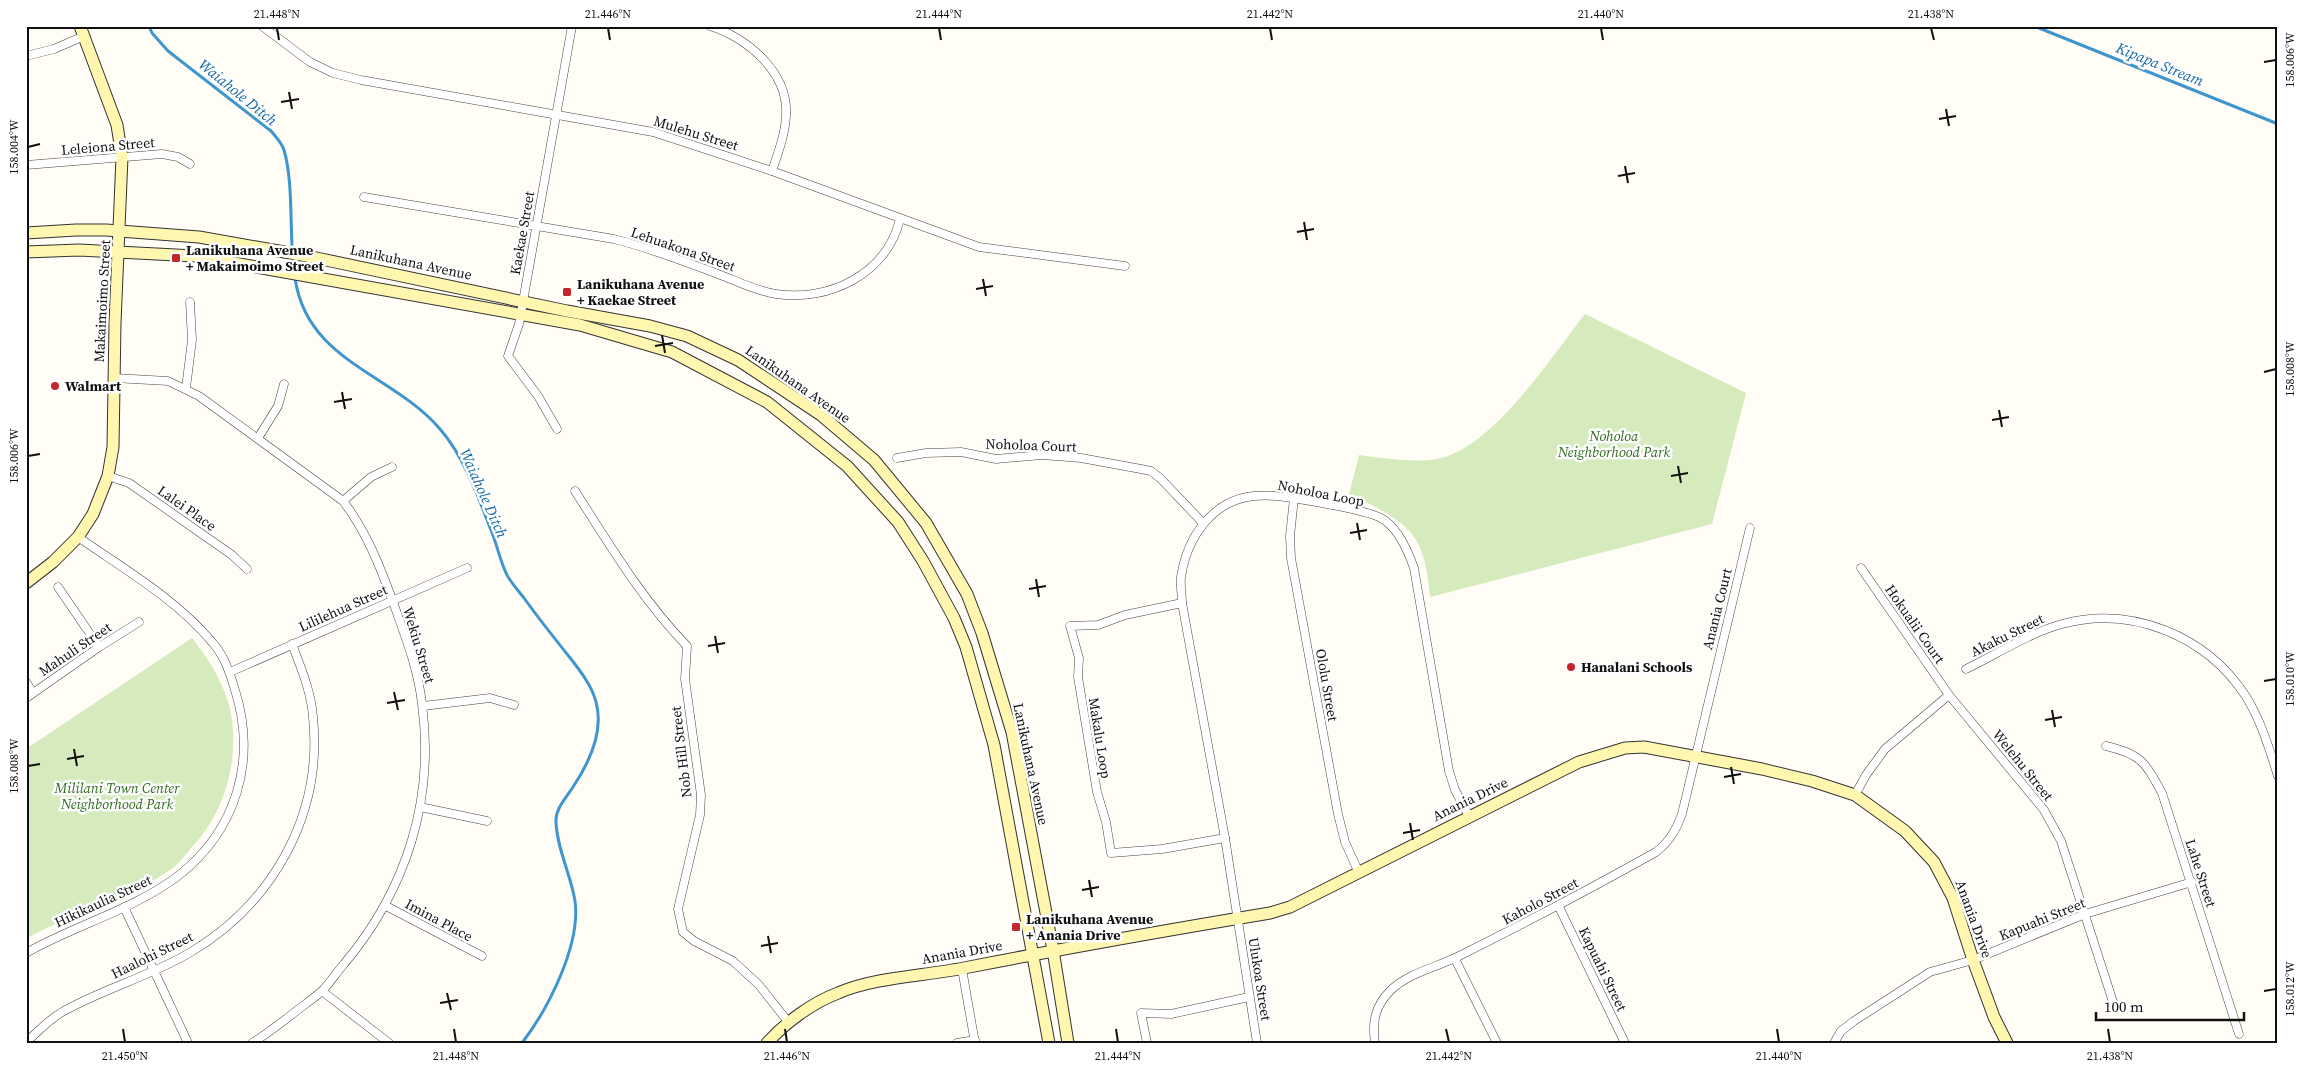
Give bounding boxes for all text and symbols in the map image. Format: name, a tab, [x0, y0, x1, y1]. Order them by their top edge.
text: 21.448°N	[254, 6, 300, 22]
text: 21.446°N	[585, 6, 631, 22]
text: 21.444°N	[916, 6, 962, 22]
text: 21.442°N	[1247, 6, 1293, 22]
text: 21.440°N	[1578, 6, 1624, 22]
text: 21.438°N	[1908, 6, 1954, 22]
text: 158.006°W	[2282, 32, 2298, 88]
water label: Kipapa Stream	[2112, 37, 2208, 91]
water label: Waiahole Ditch	[194, 54, 282, 130]
street label: Mulehu Street	[651, 111, 741, 156]
text: 158.004°W	[6, 119, 22, 175]
street label: Leleiona Street	[61, 132, 156, 160]
street label: Kaekae Street	[505, 189, 539, 276]
street label: Lehuakona Street	[628, 222, 738, 276]
street label: Makaimoimo Street	[89, 239, 115, 363]
street label: Lanikuhana Avenue	[348, 239, 474, 285]
place label: Lanikuhana Avenue + Makaimoimo Street	[186, 240, 324, 276]
marker: Lanikuhana Avenue + Makaimoimo Street	[170, 252, 182, 264]
place label: Lanikuhana Avenue + Kaekae Street	[577, 274, 704, 310]
marker: Lanikuhana Avenue + Kaekae Street	[561, 286, 573, 298]
street label: Lanikuhana Avenue	[741, 340, 855, 428]
text: 158.008°W	[2282, 341, 2298, 397]
place label: Walmart	[65, 376, 122, 396]
marker: Walmart	[49, 380, 61, 392]
park label: Noholoa Neighborhood Park	[1557, 426, 1670, 462]
text: 158.006°W	[6, 428, 22, 484]
street label: Noholoa Court	[985, 433, 1077, 457]
water label: Waiahole Ditch	[455, 445, 513, 541]
street label: Noholoa Loop	[1276, 475, 1366, 511]
street label: Lalei Place	[154, 480, 220, 536]
street label: Anania Court	[1697, 566, 1737, 652]
street label: Lililehua Street	[295, 579, 391, 636]
street label: Hokualii Court	[1880, 580, 1950, 668]
street label: Wekiu Street	[398, 604, 440, 686]
street label: Akaku Street	[1967, 608, 2047, 661]
street label: Mahuli Street	[35, 617, 116, 681]
street label: Ololu Street	[1311, 647, 1343, 723]
text: 158.010°W	[2282, 651, 2298, 707]
place label: Hanalani Schools	[1581, 657, 1693, 677]
marker: Hanalani Schools	[1565, 661, 1577, 673]
street label: Makalu Loop	[1084, 696, 1116, 780]
street label: Lanikuhana Avenue	[1008, 701, 1054, 827]
street label: Nob Hill Street	[665, 705, 697, 799]
street label: Welehu Street	[1988, 725, 2058, 805]
text: 158.008°W	[6, 738, 22, 794]
street label: Anania Drive	[1429, 772, 1511, 826]
park label: Mililani Town Center Neighborhood Park	[53, 778, 180, 814]
street label: Lahe Street	[2181, 836, 2222, 910]
street label: Hikikaulia Street	[51, 870, 155, 932]
street label: Kaholo Street	[1498, 872, 1582, 929]
street label: Anania Drive	[1951, 877, 1997, 961]
street label: Kapuahi Street	[1996, 892, 2089, 945]
street label: Imina Place	[402, 894, 476, 946]
place label: Lanikuhana Avenue + Anania Drive	[1026, 909, 1153, 945]
marker: Lanikuhana Avenue + Anania Drive	[1010, 921, 1022, 933]
street label: Kapuahi Street	[1574, 924, 1632, 1015]
street label: Haalohi Street	[108, 926, 197, 983]
street label: Anania Drive	[920, 935, 1004, 969]
street label: Ulukoa Street	[1244, 936, 1277, 1022]
text: 158.012°W	[2282, 961, 2298, 1017]
scale bar	[2096, 989, 2244, 1021]
text: 100 m	[2104, 996, 2144, 1017]
text: 21.450°N	[102, 1048, 148, 1064]
text: 21.448°N	[433, 1048, 479, 1064]
text: 21.446°N	[764, 1048, 810, 1064]
text: 21.444°N	[1095, 1048, 1141, 1064]
text: 21.442°N	[1426, 1048, 1472, 1064]
text: 21.440°N	[1756, 1048, 1802, 1064]
text: 21.438°N	[2087, 1048, 2133, 1064]

